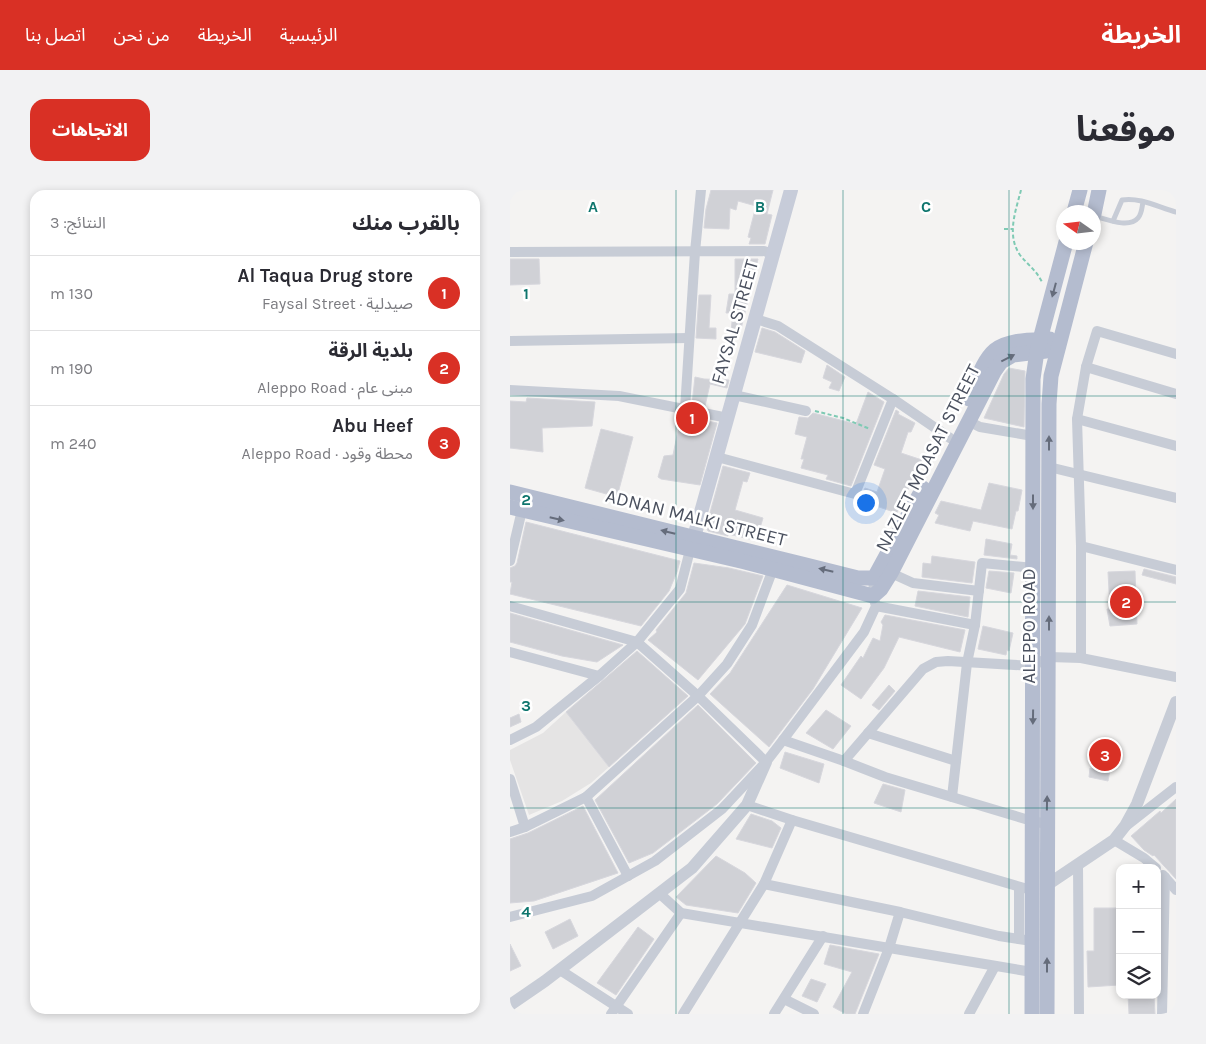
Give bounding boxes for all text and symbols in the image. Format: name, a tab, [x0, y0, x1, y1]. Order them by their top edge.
text: الخريطة	[1101, 21, 1181, 49]
text: اتصل بنا	[25, 24, 85, 46]
text: من نحن	[113, 24, 170, 46]
text: الخريطة	[198, 24, 252, 46]
text: الرئيسية	[280, 24, 338, 46]
button: الاتجاهات	[30, 99, 150, 161]
text: موقعنا	[1076, 109, 1176, 150]
text: A	[588, 197, 598, 216]
text: B	[755, 197, 765, 216]
text: C	[921, 197, 931, 216]
north arrow	[1056, 205, 1101, 250]
text: بالقرب منك	[352, 211, 460, 235]
text: النتائج: 3	[50, 213, 106, 232]
street label: FAYSAL STREET	[707, 257, 763, 387]
text: Al Taqua Drug store	[238, 265, 413, 287]
one-way arrow	[1050, 282, 1058, 297]
text: 130 m	[50, 284, 93, 303]
text: 1	[441, 284, 447, 303]
text: 1	[523, 284, 529, 303]
text: صيدلية · Faysal Street	[262, 294, 413, 313]
text: بلدية الرقة	[328, 340, 413, 362]
one-way arrow	[1001, 354, 1016, 362]
text: 190 m	[50, 359, 93, 378]
text: 2	[439, 359, 449, 378]
street label: NAZLET MOASAT STREET	[871, 360, 985, 555]
text: مبنى عام · Aleppo Road	[257, 378, 413, 397]
pin: 1	[676, 399, 708, 437]
text: Abu Heef	[332, 415, 413, 437]
text: 240 m	[50, 434, 97, 453]
text: 3	[439, 434, 449, 453]
one-way arrow	[1045, 435, 1053, 451]
text: محطة وقود · Aleppo Road	[242, 444, 413, 463]
street label: ADNAN MALKI STREET	[603, 485, 789, 551]
text: 2	[521, 490, 531, 509]
your location	[853, 490, 879, 516]
one-way arrow	[1029, 494, 1037, 510]
one-way arrow	[550, 515, 565, 523]
one-way arrow	[660, 528, 675, 536]
one-way arrow	[818, 566, 833, 574]
street label: ALEPPO ROAD	[1018, 568, 1040, 684]
pin: 2	[1110, 583, 1142, 621]
one-way arrow	[1045, 615, 1053, 631]
text: 3	[521, 696, 531, 715]
one-way arrow	[1029, 709, 1037, 725]
pin: 3	[1089, 736, 1121, 774]
one-way arrow	[1044, 795, 1052, 811]
map controls	[1116, 864, 1161, 999]
button: +	[1116, 864, 1161, 909]
text: 4	[521, 902, 531, 921]
button: −	[1116, 909, 1161, 954]
button: layers	[1116, 954, 1161, 999]
one-way arrow	[1043, 957, 1051, 973]

